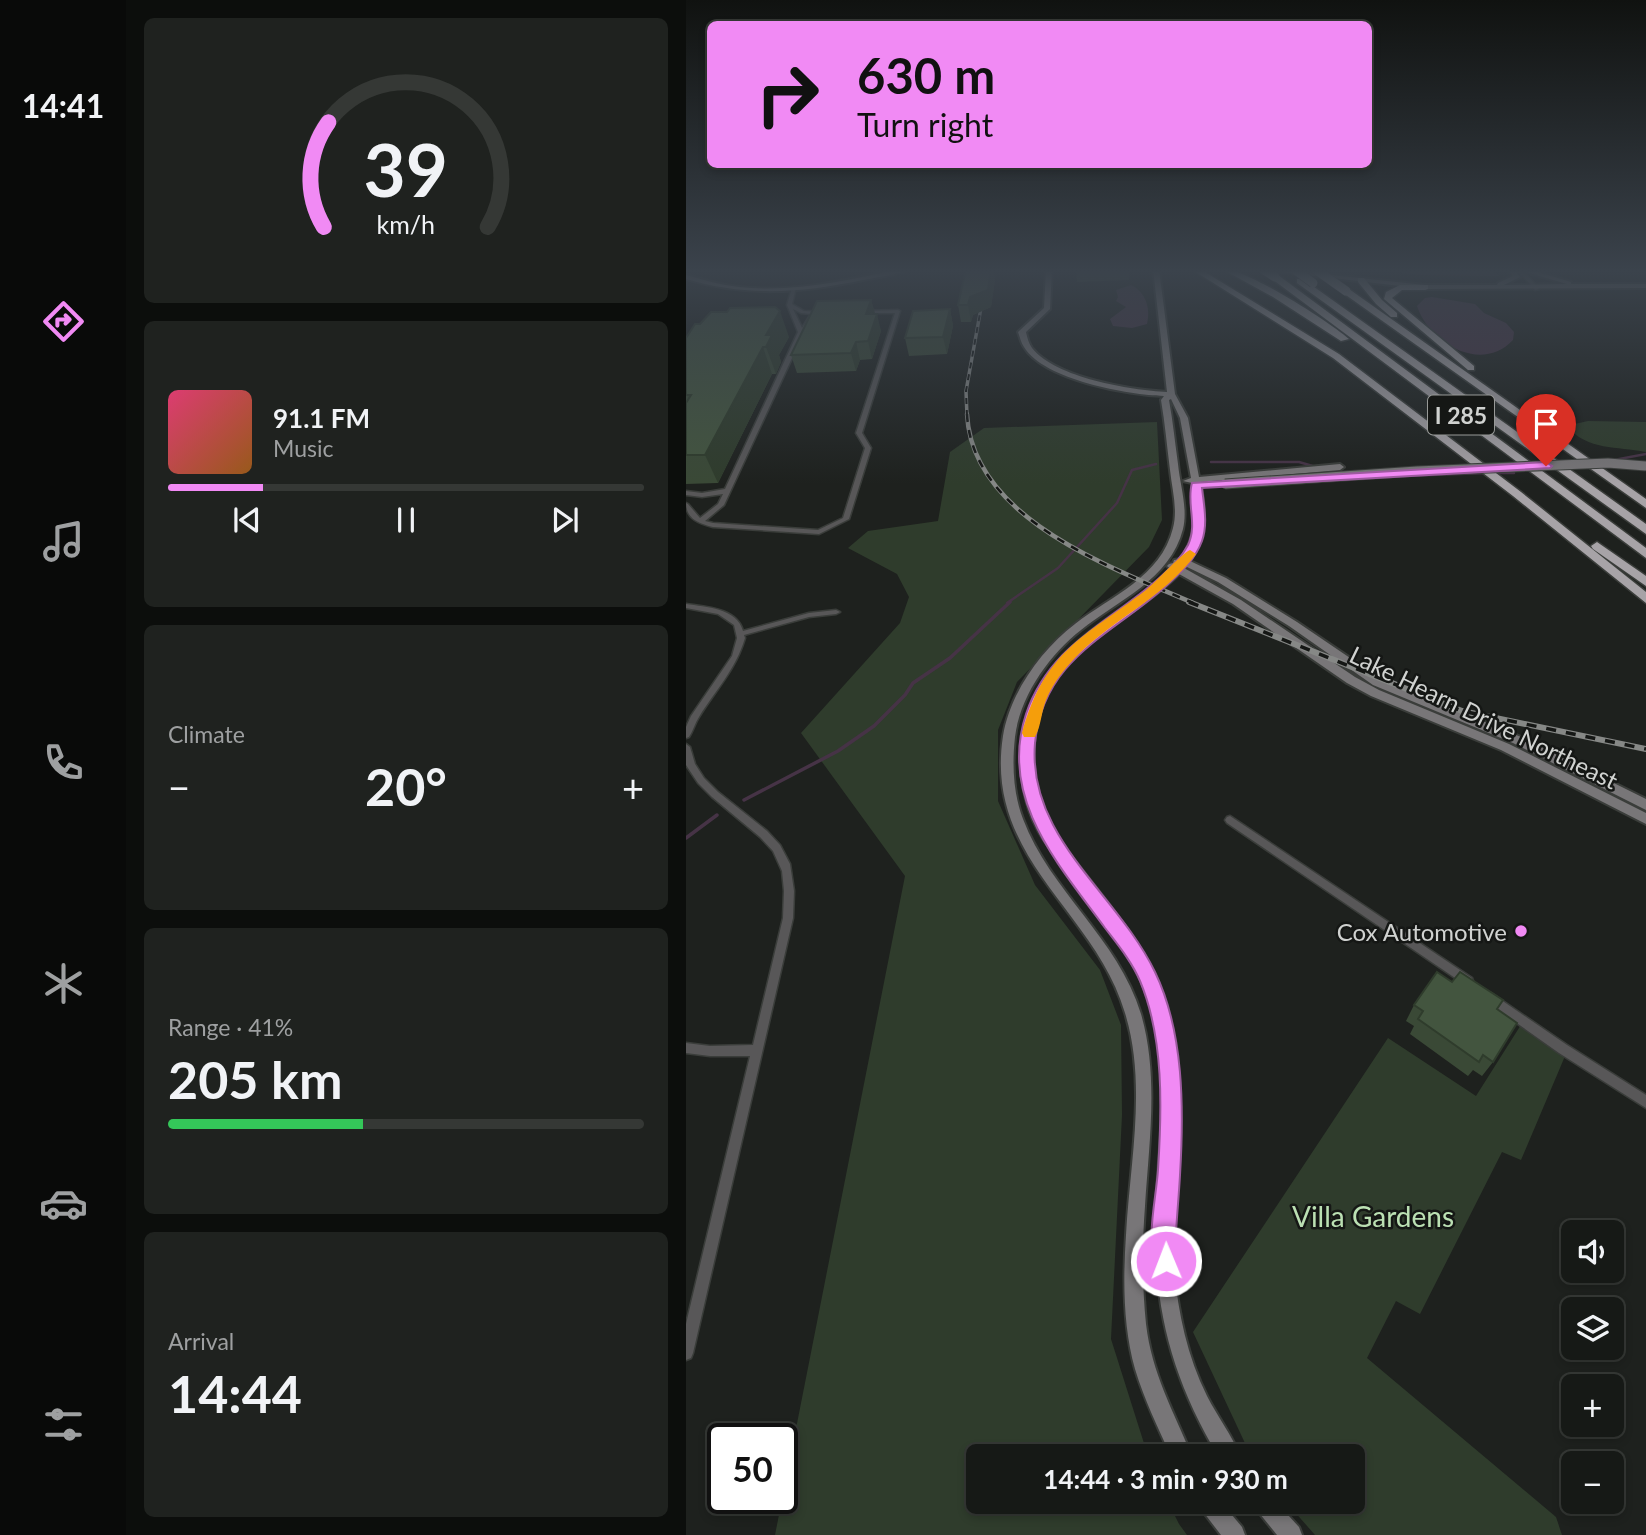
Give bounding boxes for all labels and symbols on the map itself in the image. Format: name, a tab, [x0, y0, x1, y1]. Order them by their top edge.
pin	[1516, 394, 1576, 466]
road number: I 285	[1428, 396, 1494, 434]
street label: Lake Hearn Drive Northeast	[1345, 639, 1623, 795]
place label: Cox Automotive	[1337, 917, 1507, 946]
marker: Cox Automotive	[1513, 923, 1529, 939]
park label: Villa Gardens	[1292, 1199, 1454, 1233]
position arrow	[1129, 1224, 1203, 1298]
speed limit sign: 50	[707, 1423, 798, 1514]

